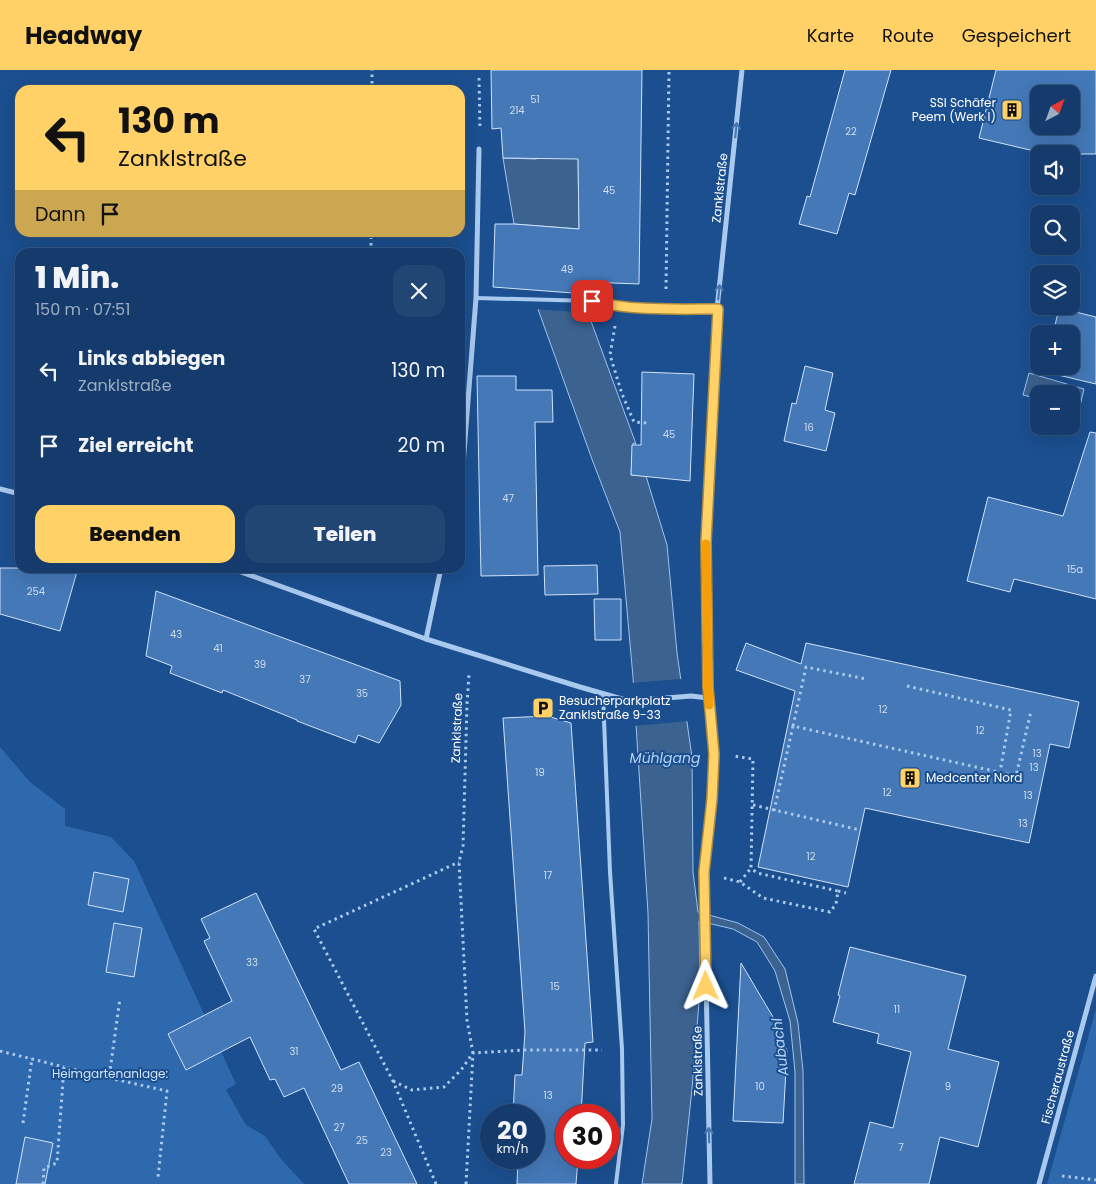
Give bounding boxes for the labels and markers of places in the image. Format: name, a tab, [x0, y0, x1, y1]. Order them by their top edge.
place label: SSI Schäfer Peem (Werk I)	[912, 94, 997, 125]
building icon: SSI Schäfer Peem (Werk I)	[1000, 98, 1024, 122]
pin	[571, 280, 613, 322]
place label: Besucherparkplatz Zanklstraße 9-33	[559, 692, 671, 723]
parking icon: Besucherparkplatz Zanklstraße 9-33	[531, 696, 555, 720]
building icon: Medcenter Nord	[898, 766, 922, 790]
place label: Medcenter Nord	[926, 769, 1022, 786]

